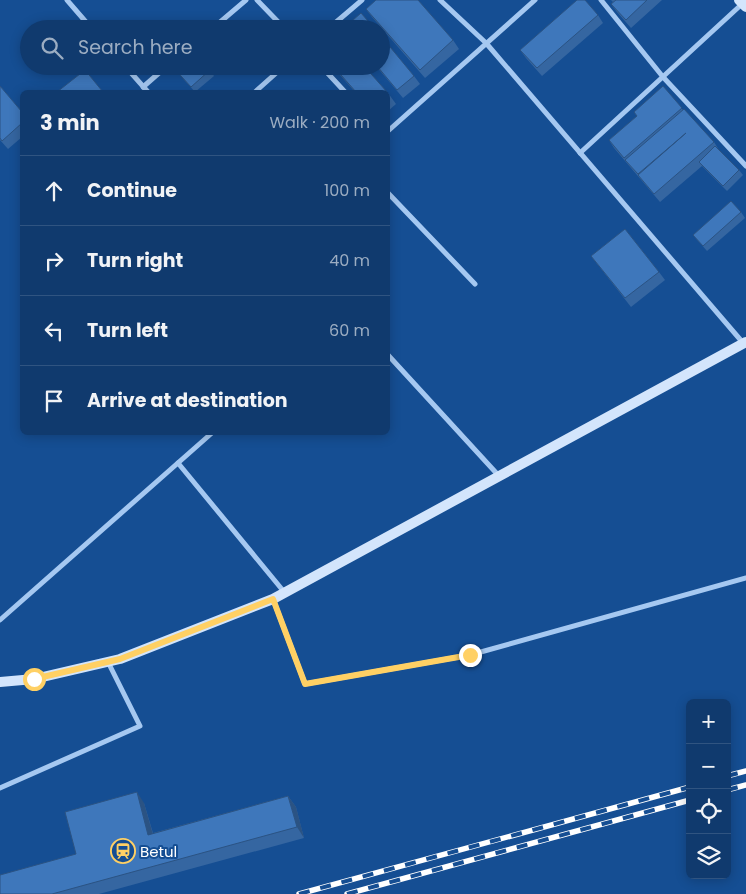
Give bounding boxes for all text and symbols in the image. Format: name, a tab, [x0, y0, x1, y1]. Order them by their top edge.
search box	[20, 20, 390, 75]
icon: search	[38, 34, 66, 62]
text: Search here	[78, 34, 192, 61]
text: 3 min	[40, 108, 100, 137]
text: Walk · 200 m	[269, 111, 370, 134]
icon: ahead	[40, 177, 68, 205]
text: Continue	[87, 177, 177, 204]
text: 100 m	[324, 179, 370, 202]
icon: right	[40, 247, 68, 275]
text: Turn right	[87, 247, 183, 274]
text: 40 m	[329, 249, 370, 272]
icon: left	[40, 317, 68, 345]
text: Turn left	[87, 317, 168, 344]
text: 60 m	[329, 319, 370, 342]
icon: arrive	[40, 387, 68, 415]
text: Arrive at destination	[87, 387, 288, 414]
route end	[459, 644, 482, 667]
route start	[23, 668, 46, 691]
map controls	[686, 699, 731, 879]
button: +	[686, 699, 731, 744]
button: −	[686, 744, 731, 789]
button: locate	[686, 789, 731, 834]
button: layers	[686, 834, 731, 879]
station icon: Betul	[110, 838, 136, 864]
place label: Betul	[140, 841, 177, 862]

